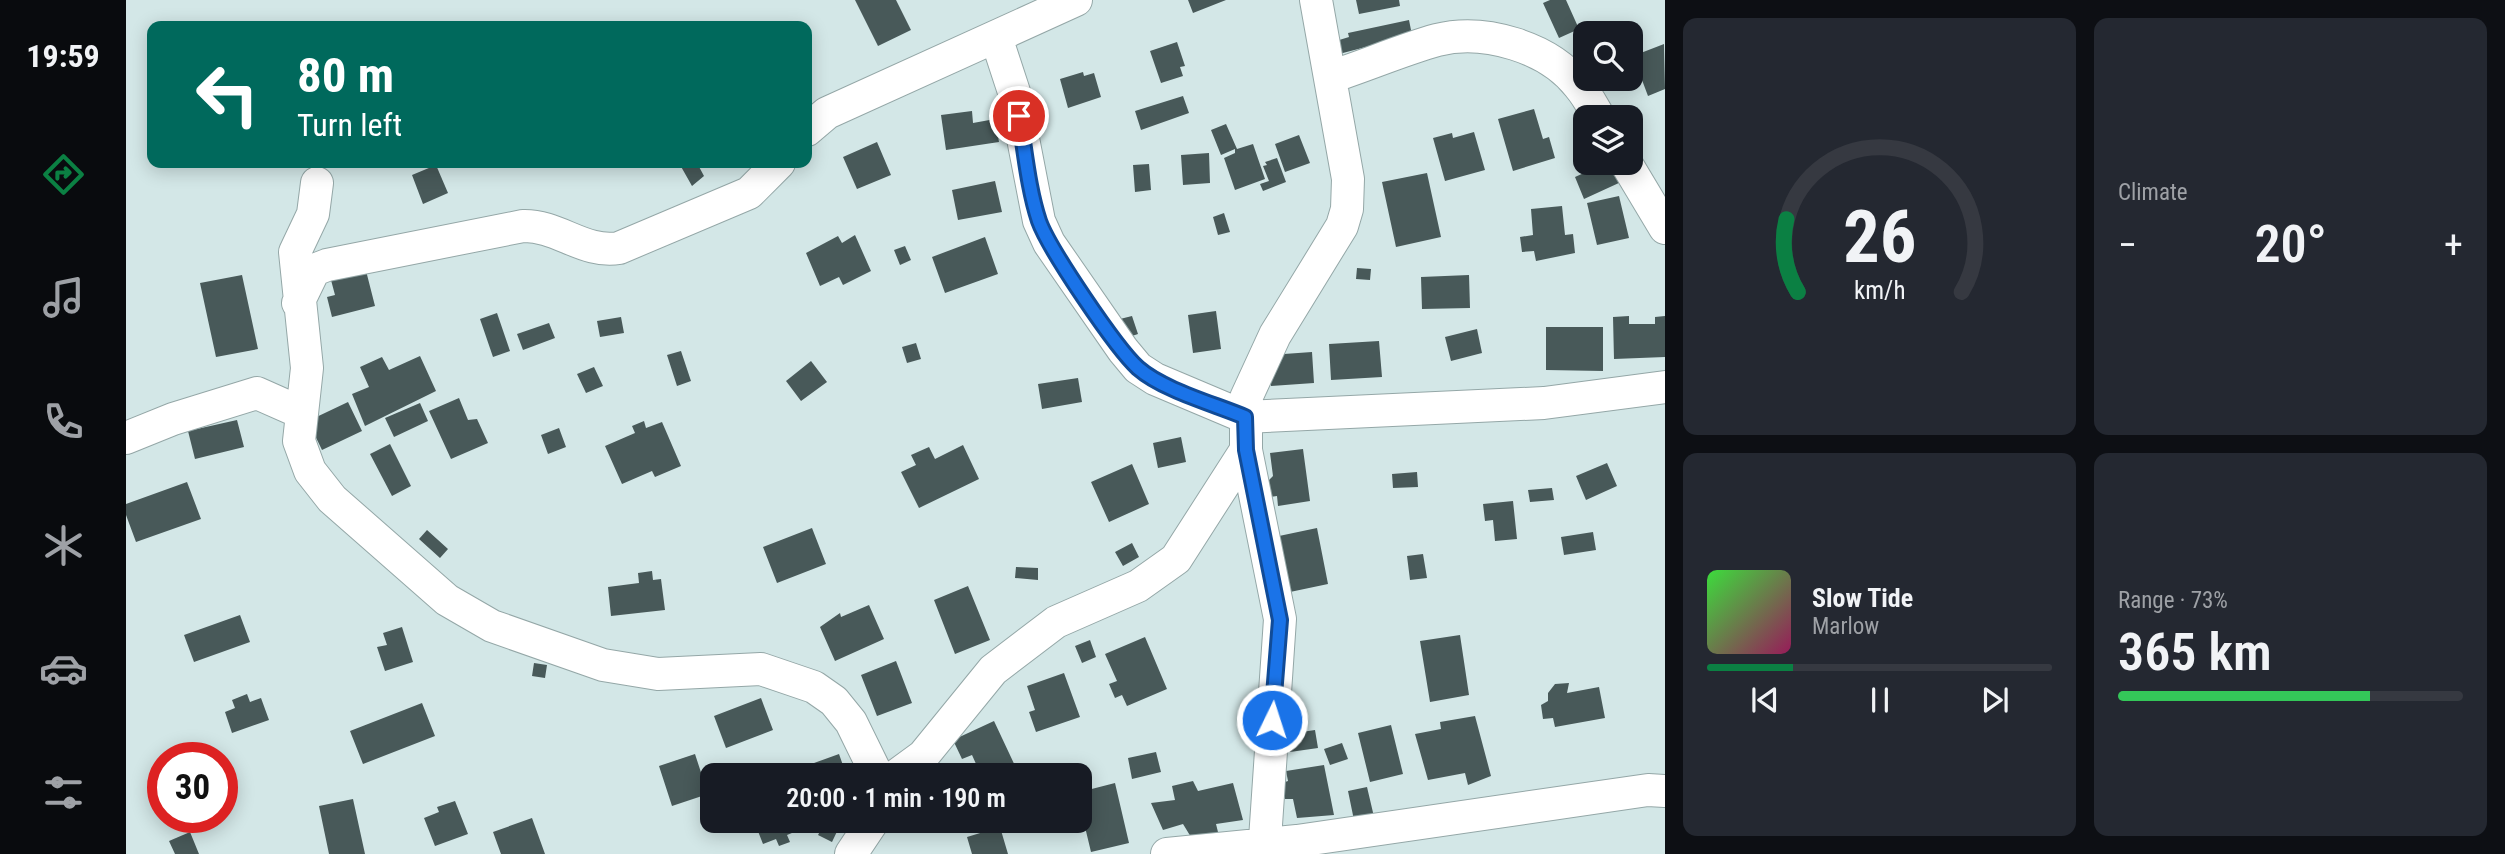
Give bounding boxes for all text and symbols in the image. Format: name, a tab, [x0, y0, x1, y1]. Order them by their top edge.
map controls	[1573, 21, 1643, 175]
button: search	[1573, 21, 1643, 91]
text: 19:59	[26, 37, 100, 75]
text: 80 m	[297, 47, 394, 104]
icon: left	[182, 49, 273, 140]
pin	[989, 86, 1049, 146]
icon: arrive	[1000, 97, 1038, 135]
button: layers	[1573, 105, 1643, 175]
text: Turn left	[297, 106, 402, 144]
icon: directions	[39, 150, 88, 199]
text: Climate	[2118, 179, 2188, 206]
text: 26	[1843, 195, 1916, 281]
text: 20°	[2254, 214, 2327, 275]
text: −	[2118, 223, 2137, 267]
text: +	[2444, 223, 2463, 267]
icon: music	[39, 273, 88, 322]
text: km/h	[1854, 276, 1905, 305]
icon: phone	[39, 397, 88, 446]
icon: climate	[39, 521, 88, 570]
text: Slow Tide	[1812, 583, 1913, 613]
text: Range · 73%	[2118, 587, 2228, 614]
text: Marlow	[1812, 613, 1879, 640]
text: 365 km	[2118, 622, 2272, 683]
icon: car	[39, 644, 88, 693]
icon: previous	[1746, 681, 1784, 719]
icon: pause	[1861, 681, 1899, 719]
icon: next	[1976, 681, 2014, 719]
position arrow	[1235, 683, 1309, 757]
speed limit sign: 30	[147, 742, 238, 833]
icon: filters	[39, 768, 88, 817]
text: 20:00 · 1 min · 190 m	[786, 783, 1006, 813]

